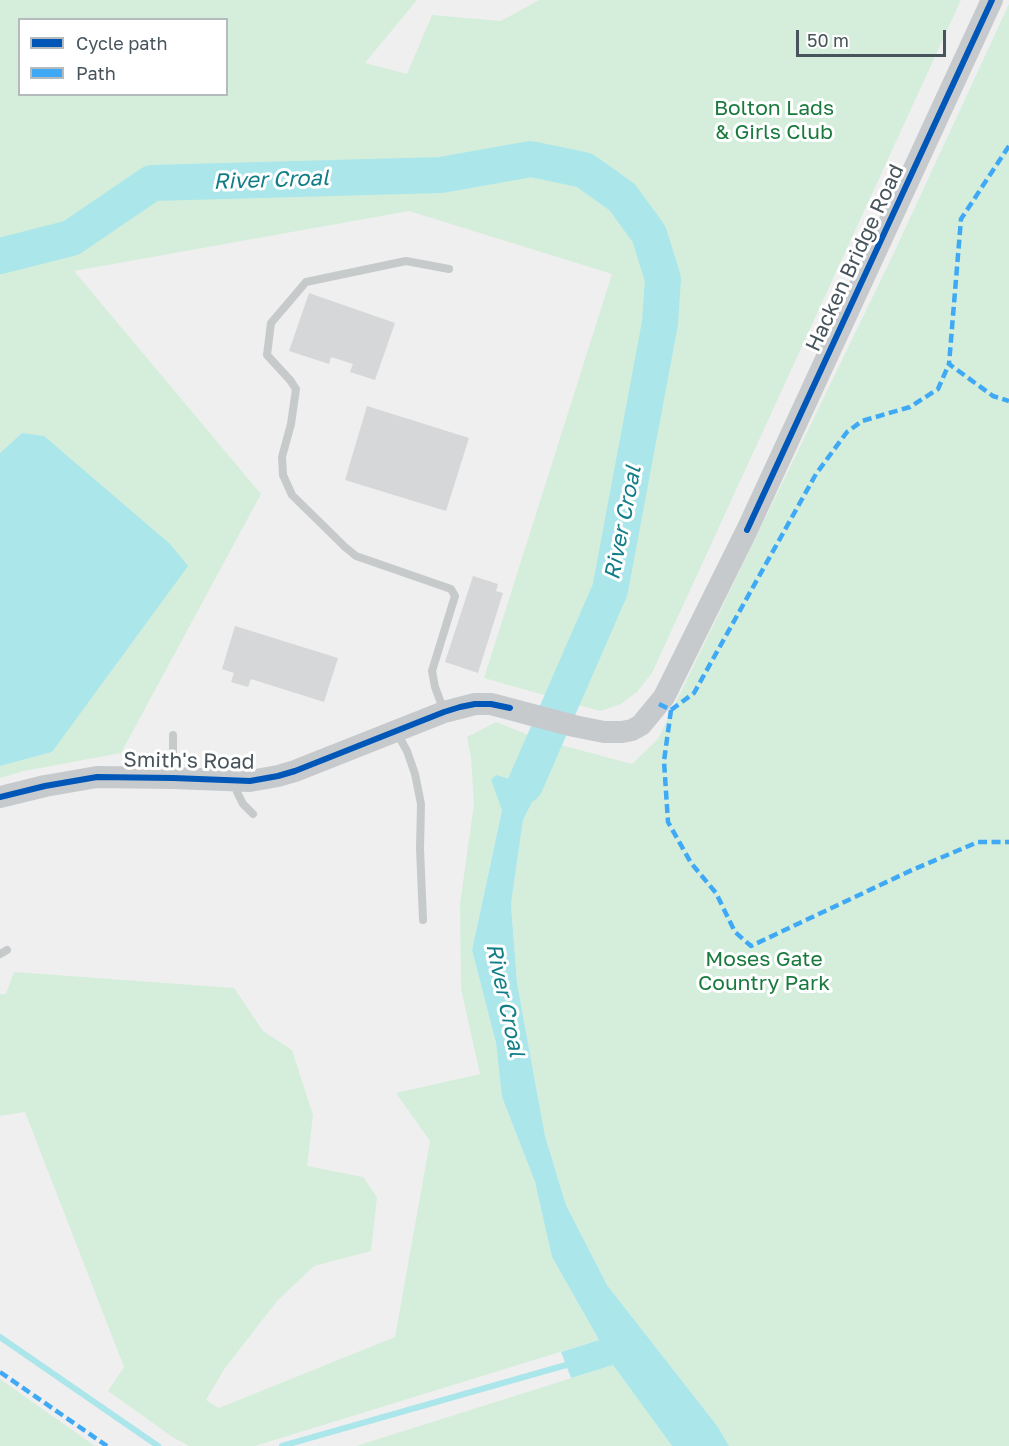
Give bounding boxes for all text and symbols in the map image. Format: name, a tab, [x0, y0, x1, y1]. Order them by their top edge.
legend	[18, 18, 228, 96]
scale bar	[799, 18, 949, 56]
text: 50 m	[807, 29, 849, 51]
text: Cycle path	[76, 32, 168, 54]
text: Path	[76, 62, 116, 84]
park label: Bolton Lads & Girls Club	[714, 95, 834, 145]
street label: Hacken Bridge Road	[801, 160, 909, 356]
water label: River Croal	[213, 165, 329, 195]
water label: River Croal	[599, 464, 647, 582]
street label: Smith's Road	[123, 747, 255, 775]
water label: River Croal	[480, 941, 530, 1059]
park label: Moses Gate Country Park	[698, 946, 830, 996]

